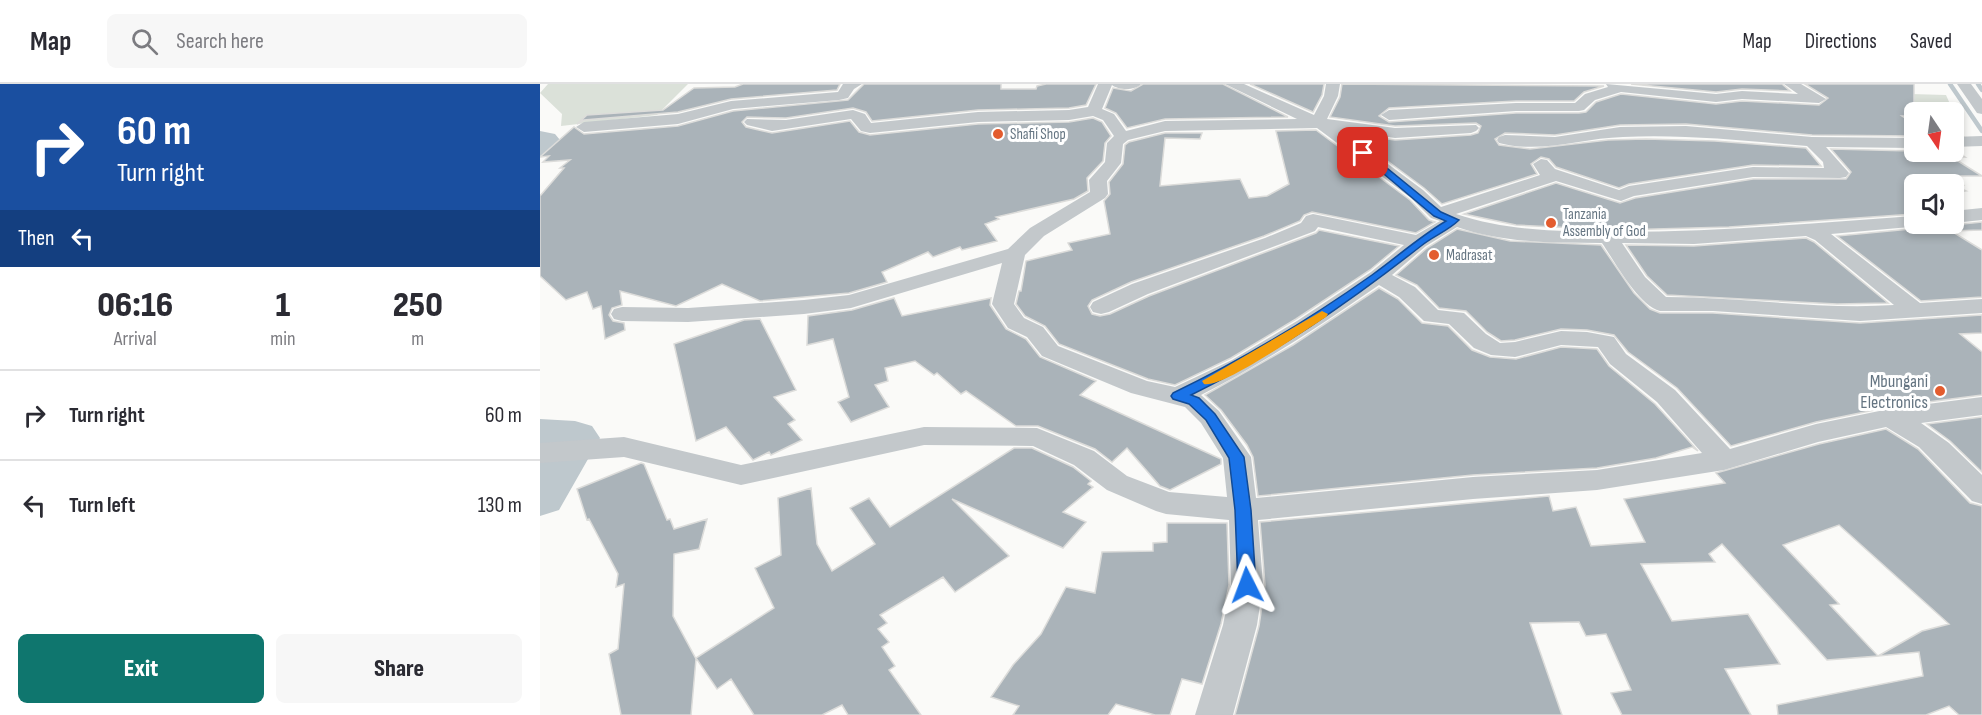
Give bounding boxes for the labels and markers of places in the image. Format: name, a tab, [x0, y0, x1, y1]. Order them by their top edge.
place label: Shafii Shop	[1010, 125, 1066, 144]
marker: Shafii Shop	[991, 127, 1005, 141]
pin	[1337, 127, 1388, 178]
place label: Tanzania Assembly of God	[1562, 205, 1646, 241]
marker: Tanzania Assembly of God	[1544, 216, 1558, 230]
place label: Madrasat	[1446, 246, 1493, 265]
marker: Madrasat	[1427, 248, 1441, 262]
place label: Mbungani Electronics	[1860, 371, 1928, 413]
marker: Mbungani Electronics	[1933, 384, 1947, 398]

